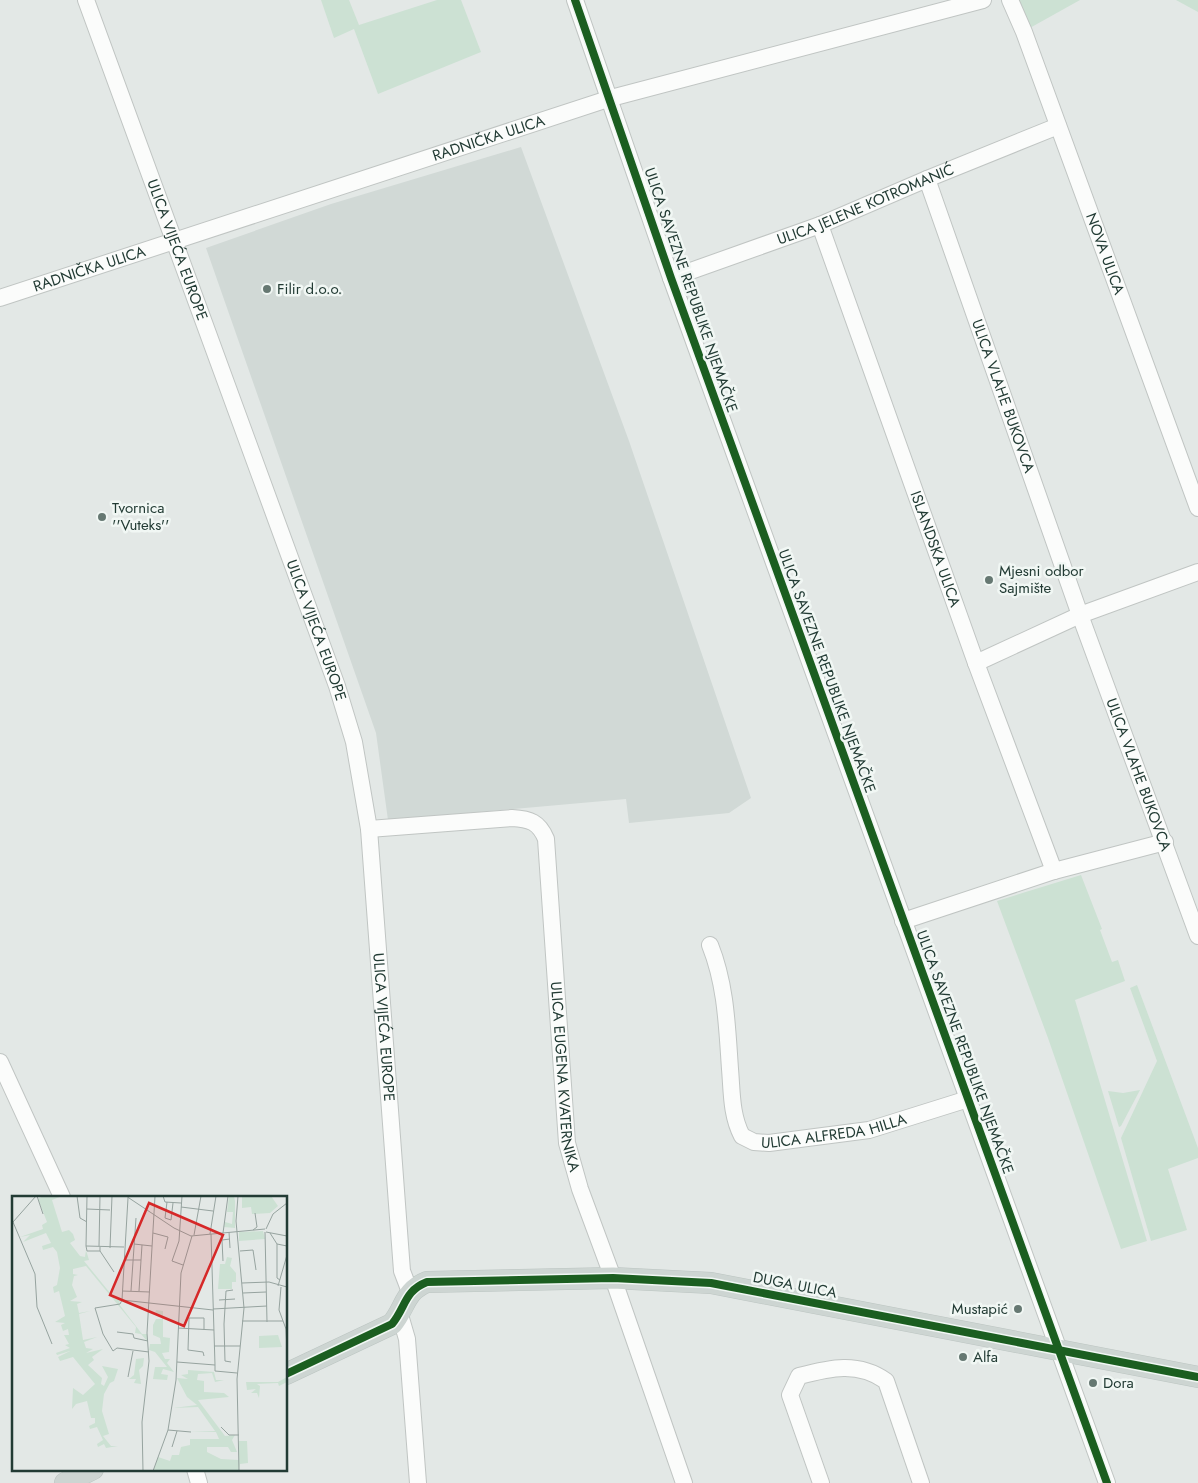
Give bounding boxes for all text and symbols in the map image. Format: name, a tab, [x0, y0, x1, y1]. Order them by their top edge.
street label: RADNIČKA ULICA	[430, 109, 548, 167]
street label: ULICA JELENE KOTROMANIĆ	[774, 158, 957, 250]
street label: ULICA SAVEZNE REPUBLIKE NJEMAČKE	[639, 164, 743, 416]
street label: ULICA VIJEĆA EUROPE	[141, 176, 213, 324]
street label: NOVA ULICA	[1080, 210, 1130, 298]
street label: RADNIČKA ULICA	[30, 240, 148, 297]
place label: Filir d.o.o.	[277, 278, 342, 300]
marker: Filir d.o.o.	[261, 283, 273, 295]
street label: ULICA VLAHE BUKOVCA	[966, 316, 1040, 476]
street label: ISLANDSKA ULICA	[905, 488, 966, 610]
place label: Tvornica ''Vuteks''	[112, 497, 169, 536]
marker: Tvornica ''Vuteks''	[96, 511, 108, 523]
street label: ULICA SAVEZNE REPUBLIKE NJEMAČKE	[773, 546, 881, 796]
street label: ULICA VIJEĆA EUROPE	[281, 556, 352, 704]
place label: Mjesni odbor Sajmište	[999, 560, 1084, 599]
marker: Mjesni odbor Sajmište	[983, 574, 995, 586]
street label: ULICA VLAHE BUKOVCA	[1100, 695, 1177, 854]
street label: ULICA SAVEZNE REPUBLIKE NJEMAČKE	[911, 927, 1019, 1177]
street label: ULICA VIJEĆA EUROPE	[367, 952, 400, 1102]
street label: ULICA EUGENA KVATERNIKA	[545, 981, 586, 1175]
street label: ULICA ALFREDA HILLA	[760, 1108, 909, 1154]
inset map	[12, 1196, 288, 1470]
street label: DUGA ULICA	[751, 1266, 839, 1304]
place label: Mustapić	[951, 1298, 1008, 1320]
marker: Mustapić	[1012, 1303, 1024, 1315]
place label: Alfa	[973, 1346, 998, 1368]
marker: Alfa	[957, 1351, 969, 1363]
place label: Dora	[1103, 1372, 1134, 1394]
marker: Dora	[1087, 1377, 1099, 1389]

